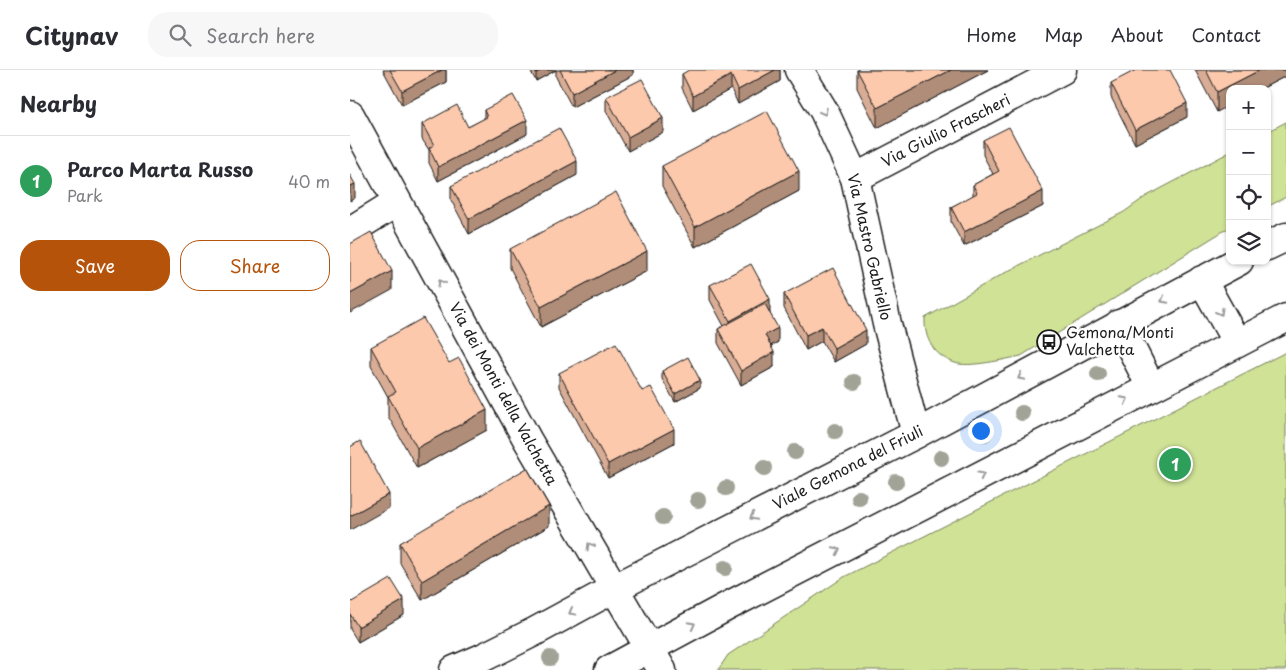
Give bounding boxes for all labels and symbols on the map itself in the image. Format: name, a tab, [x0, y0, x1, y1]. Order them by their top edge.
street label: Via Giulio Frascheri	[877, 87, 1014, 172]
one-way arrow	[818, 106, 828, 115]
street label: Via Mastro Gabriello	[842, 171, 899, 322]
one-way arrow	[438, 279, 448, 288]
one-way arrow	[1161, 294, 1170, 304]
street label: Via dei Monti della Valchetta	[444, 298, 565, 490]
one-way arrow	[1213, 306, 1223, 315]
place label: Gemona/Monti Valchetta	[1066, 320, 1174, 360]
bus stop icon: Gemona/Monti Valchetta	[1036, 329, 1062, 355]
one-way arrow	[1017, 371, 1026, 381]
one-way arrow	[1120, 396, 1129, 406]
your location	[968, 418, 994, 444]
street label: Viale Gemona del Friuli	[768, 419, 927, 515]
pin: 1	[1159, 445, 1191, 483]
one-way arrow	[976, 471, 985, 481]
one-way arrow	[750, 511, 759, 521]
one-way arrow	[586, 543, 596, 552]
one-way arrow	[831, 546, 840, 556]
one-way arrow	[568, 606, 577, 616]
one-way arrow	[687, 621, 696, 631]

